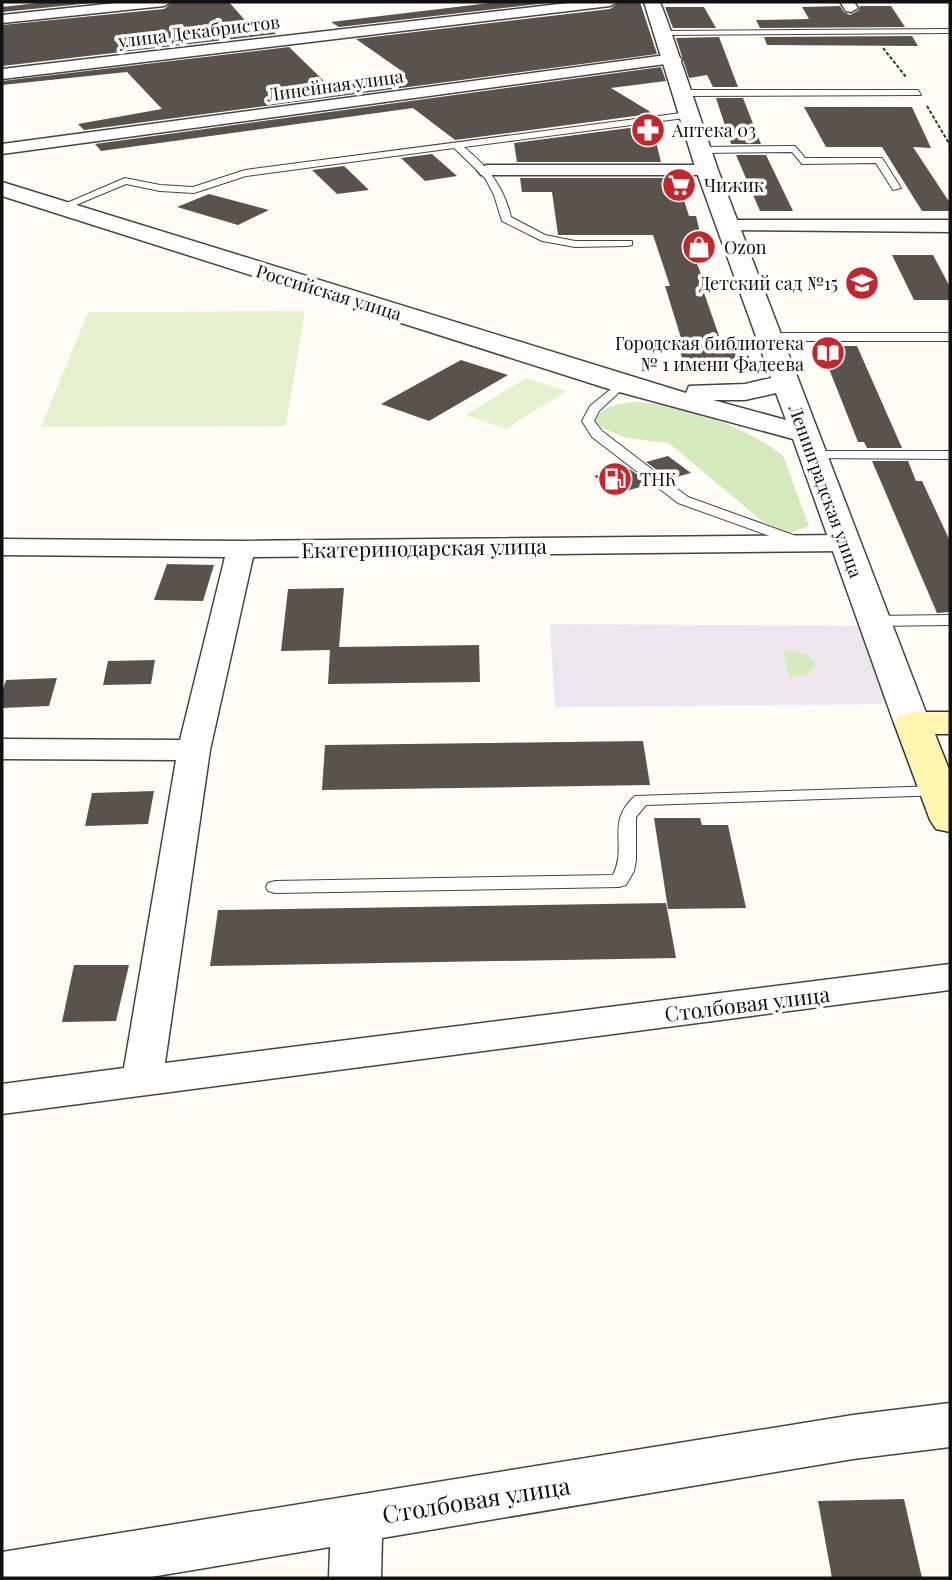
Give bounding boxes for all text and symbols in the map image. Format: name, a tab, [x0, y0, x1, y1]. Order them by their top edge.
street label: улица Декабристов	[116, 9, 281, 53]
street label: Линейная улица	[264, 64, 405, 107]
pharmacy icon: Аптека 03	[629, 111, 667, 149]
place label: Аптека 03	[671, 118, 756, 142]
supermarket icon: Чижик	[660, 166, 698, 204]
place label: Чижик	[704, 173, 764, 197]
shop icon: Ozon	[680, 228, 718, 266]
place label: Ozon	[724, 235, 767, 259]
street label: Российская улица	[253, 258, 405, 326]
school or university icon: Детский сад №15	[843, 264, 881, 302]
place label: Детский сад №15	[699, 271, 838, 295]
place label: Городская библиотека № 1 имени Фадеева	[615, 331, 804, 376]
library icon: Городская библиотека № 1 имени Фадеева	[809, 334, 847, 372]
street label: Ленинградская улица	[783, 400, 868, 581]
fuel station icon: ТНК	[596, 460, 634, 498]
place label: ТНК	[640, 467, 677, 491]
street label: Екатеринодарская улица	[301, 531, 548, 563]
street label: Столбовая улица	[663, 979, 832, 1027]
street label: Столбовая улица	[380, 1468, 572, 1530]

